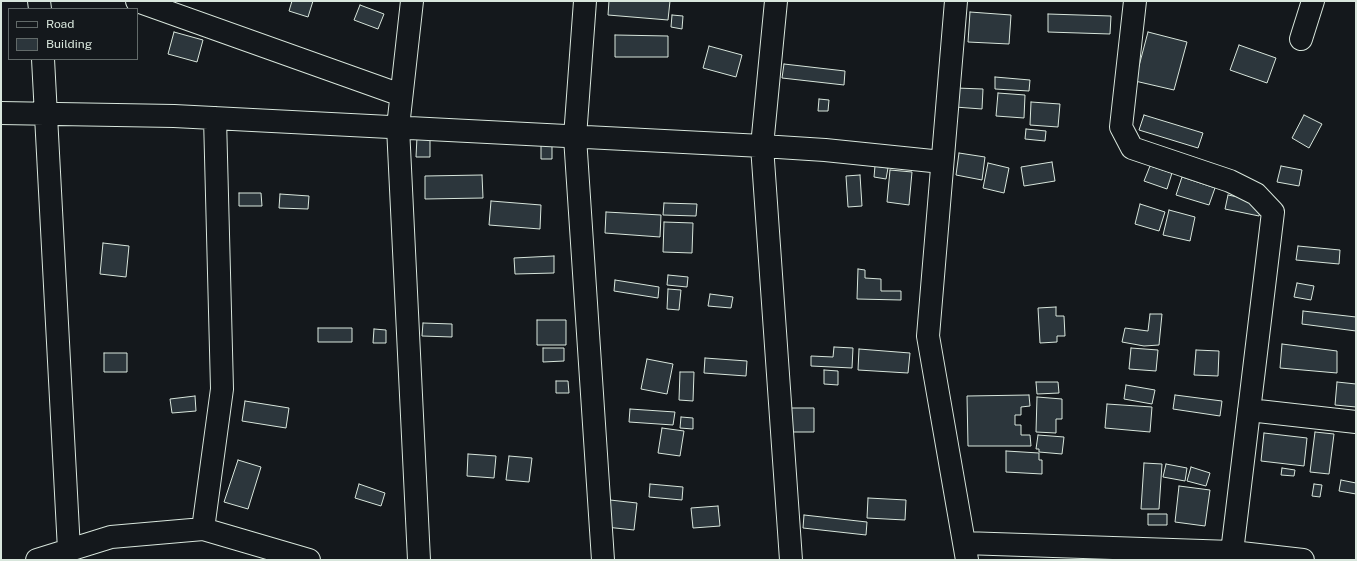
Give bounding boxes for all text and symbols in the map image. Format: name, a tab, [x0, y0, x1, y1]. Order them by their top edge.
legend	[8, 8, 138, 60]
text: Road	[46, 17, 74, 31]
text: Building	[46, 37, 92, 51]

